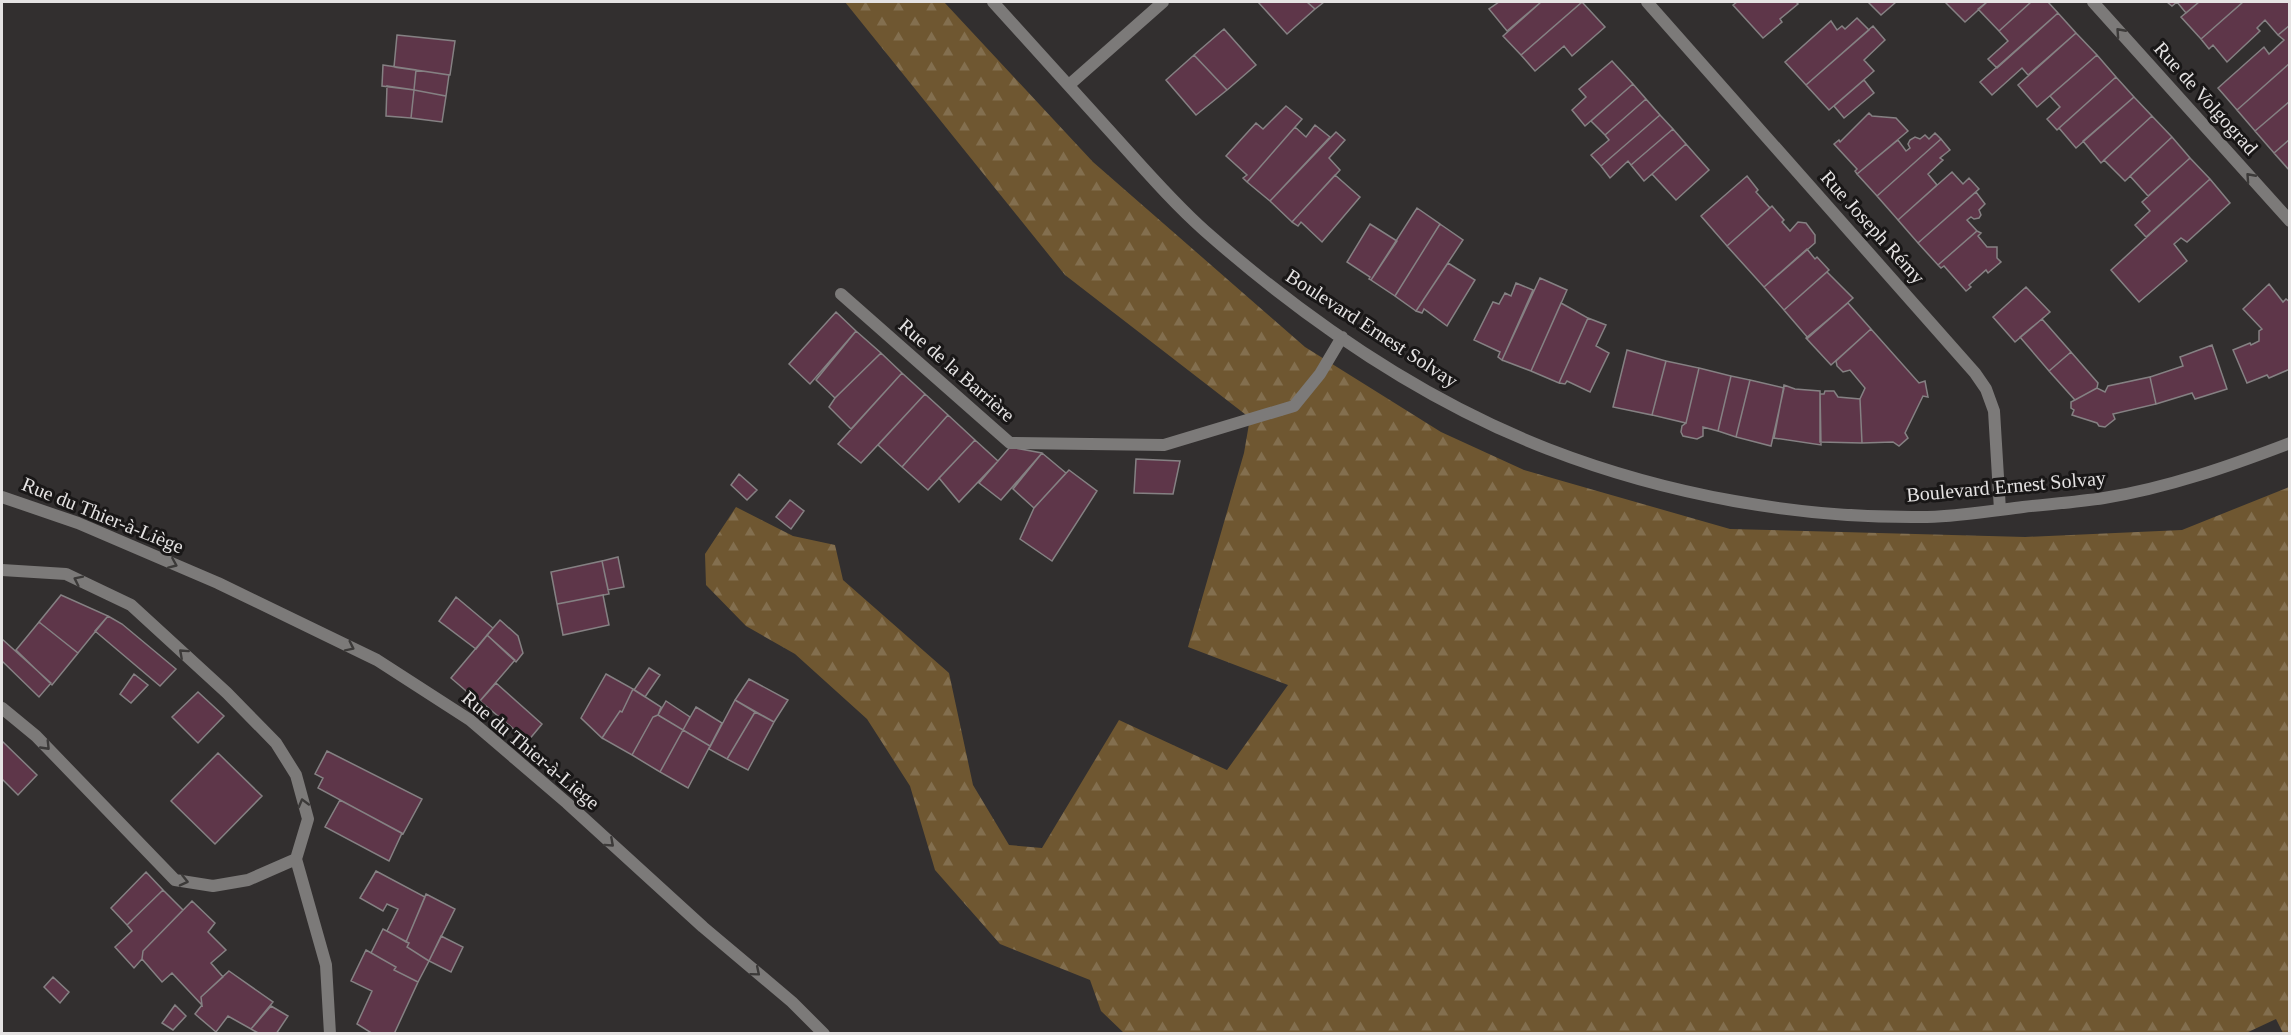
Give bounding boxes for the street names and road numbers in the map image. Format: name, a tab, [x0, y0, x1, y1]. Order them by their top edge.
street label: Rue de Volgograd	[2149, 37, 2262, 159]
street label: Rue Joseph Rémy	[1816, 166, 1929, 289]
street label: Boulevard Ernest Solvay	[1282, 264, 1462, 393]
street label: Rue de la Barrière	[895, 314, 1019, 426]
street label: Boulevard Ernest Solvay	[1905, 466, 2107, 507]
street label: Rue du Thier-à-Liège	[19, 472, 187, 558]
street label: Rue du Thier-à-Liège	[457, 686, 604, 815]

